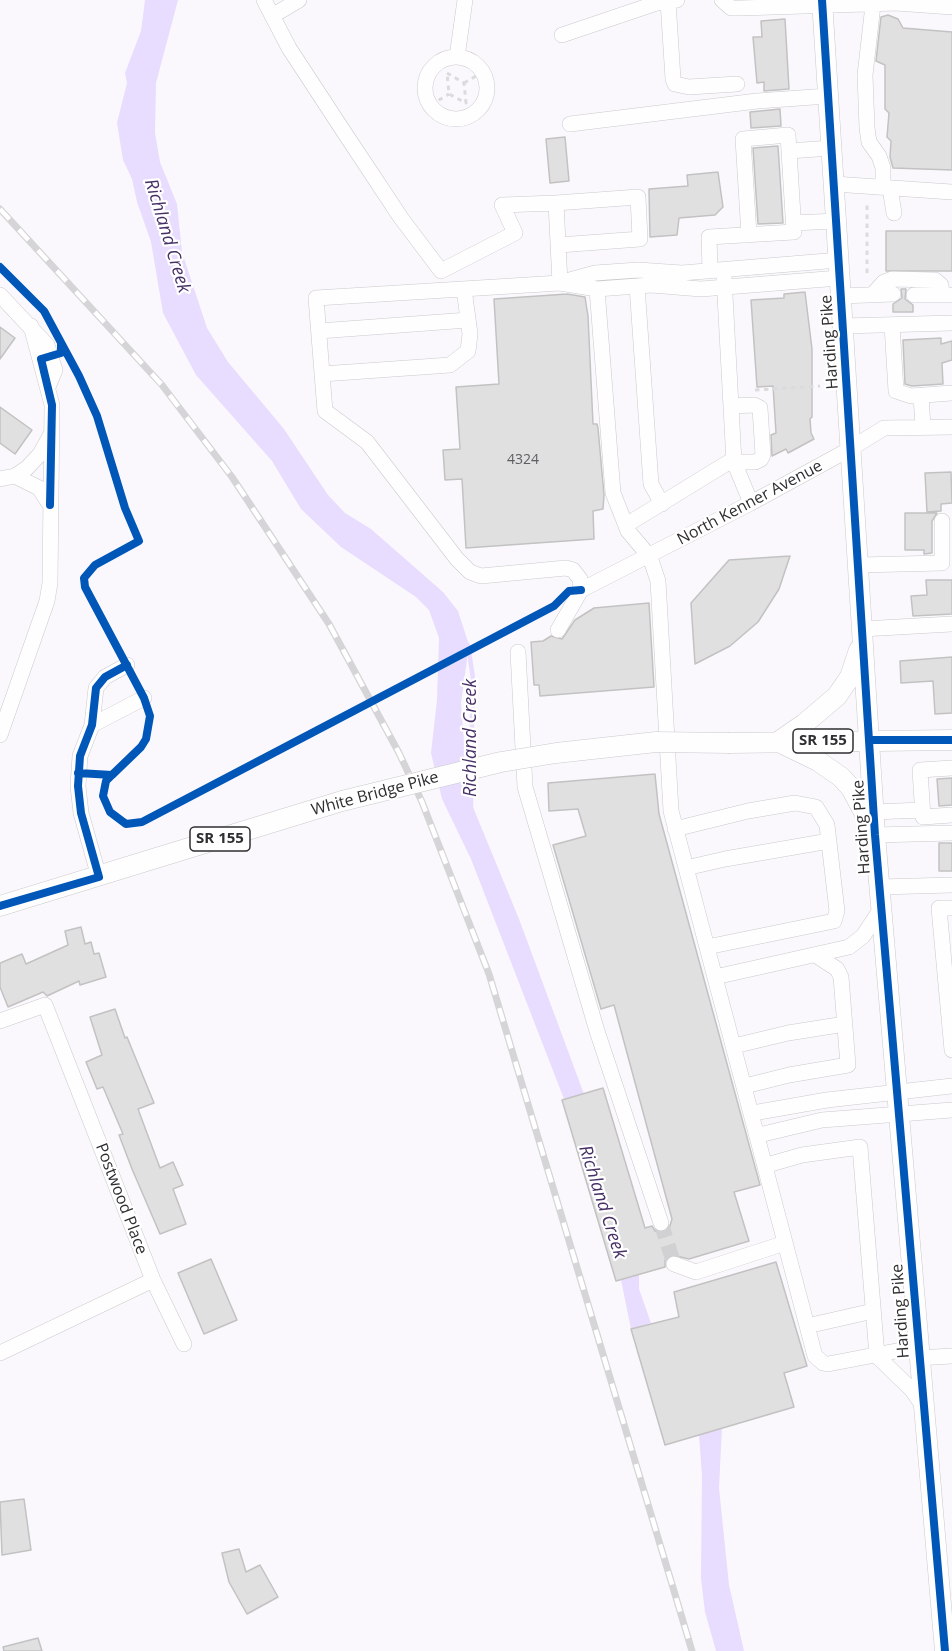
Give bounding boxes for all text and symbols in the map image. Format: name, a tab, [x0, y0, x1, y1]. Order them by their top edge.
water label: Richland Creek	[139, 176, 195, 296]
street label: Harding Pike	[817, 294, 843, 390]
house number: 4324	[507, 452, 539, 468]
street label: North Kenner Avenue	[674, 457, 826, 549]
water label: Richland Creek	[460, 679, 482, 797]
road number: SR 155	[793, 729, 853, 753]
street label: White Bridge Pike	[309, 768, 441, 820]
street label: Harding Pike	[849, 779, 875, 875]
road number: SR 155	[190, 827, 250, 851]
street label: Postwood Place	[91, 1141, 151, 1257]
water label: Richland Creek	[574, 1143, 630, 1261]
street label: Harding Pike	[888, 1263, 914, 1359]

